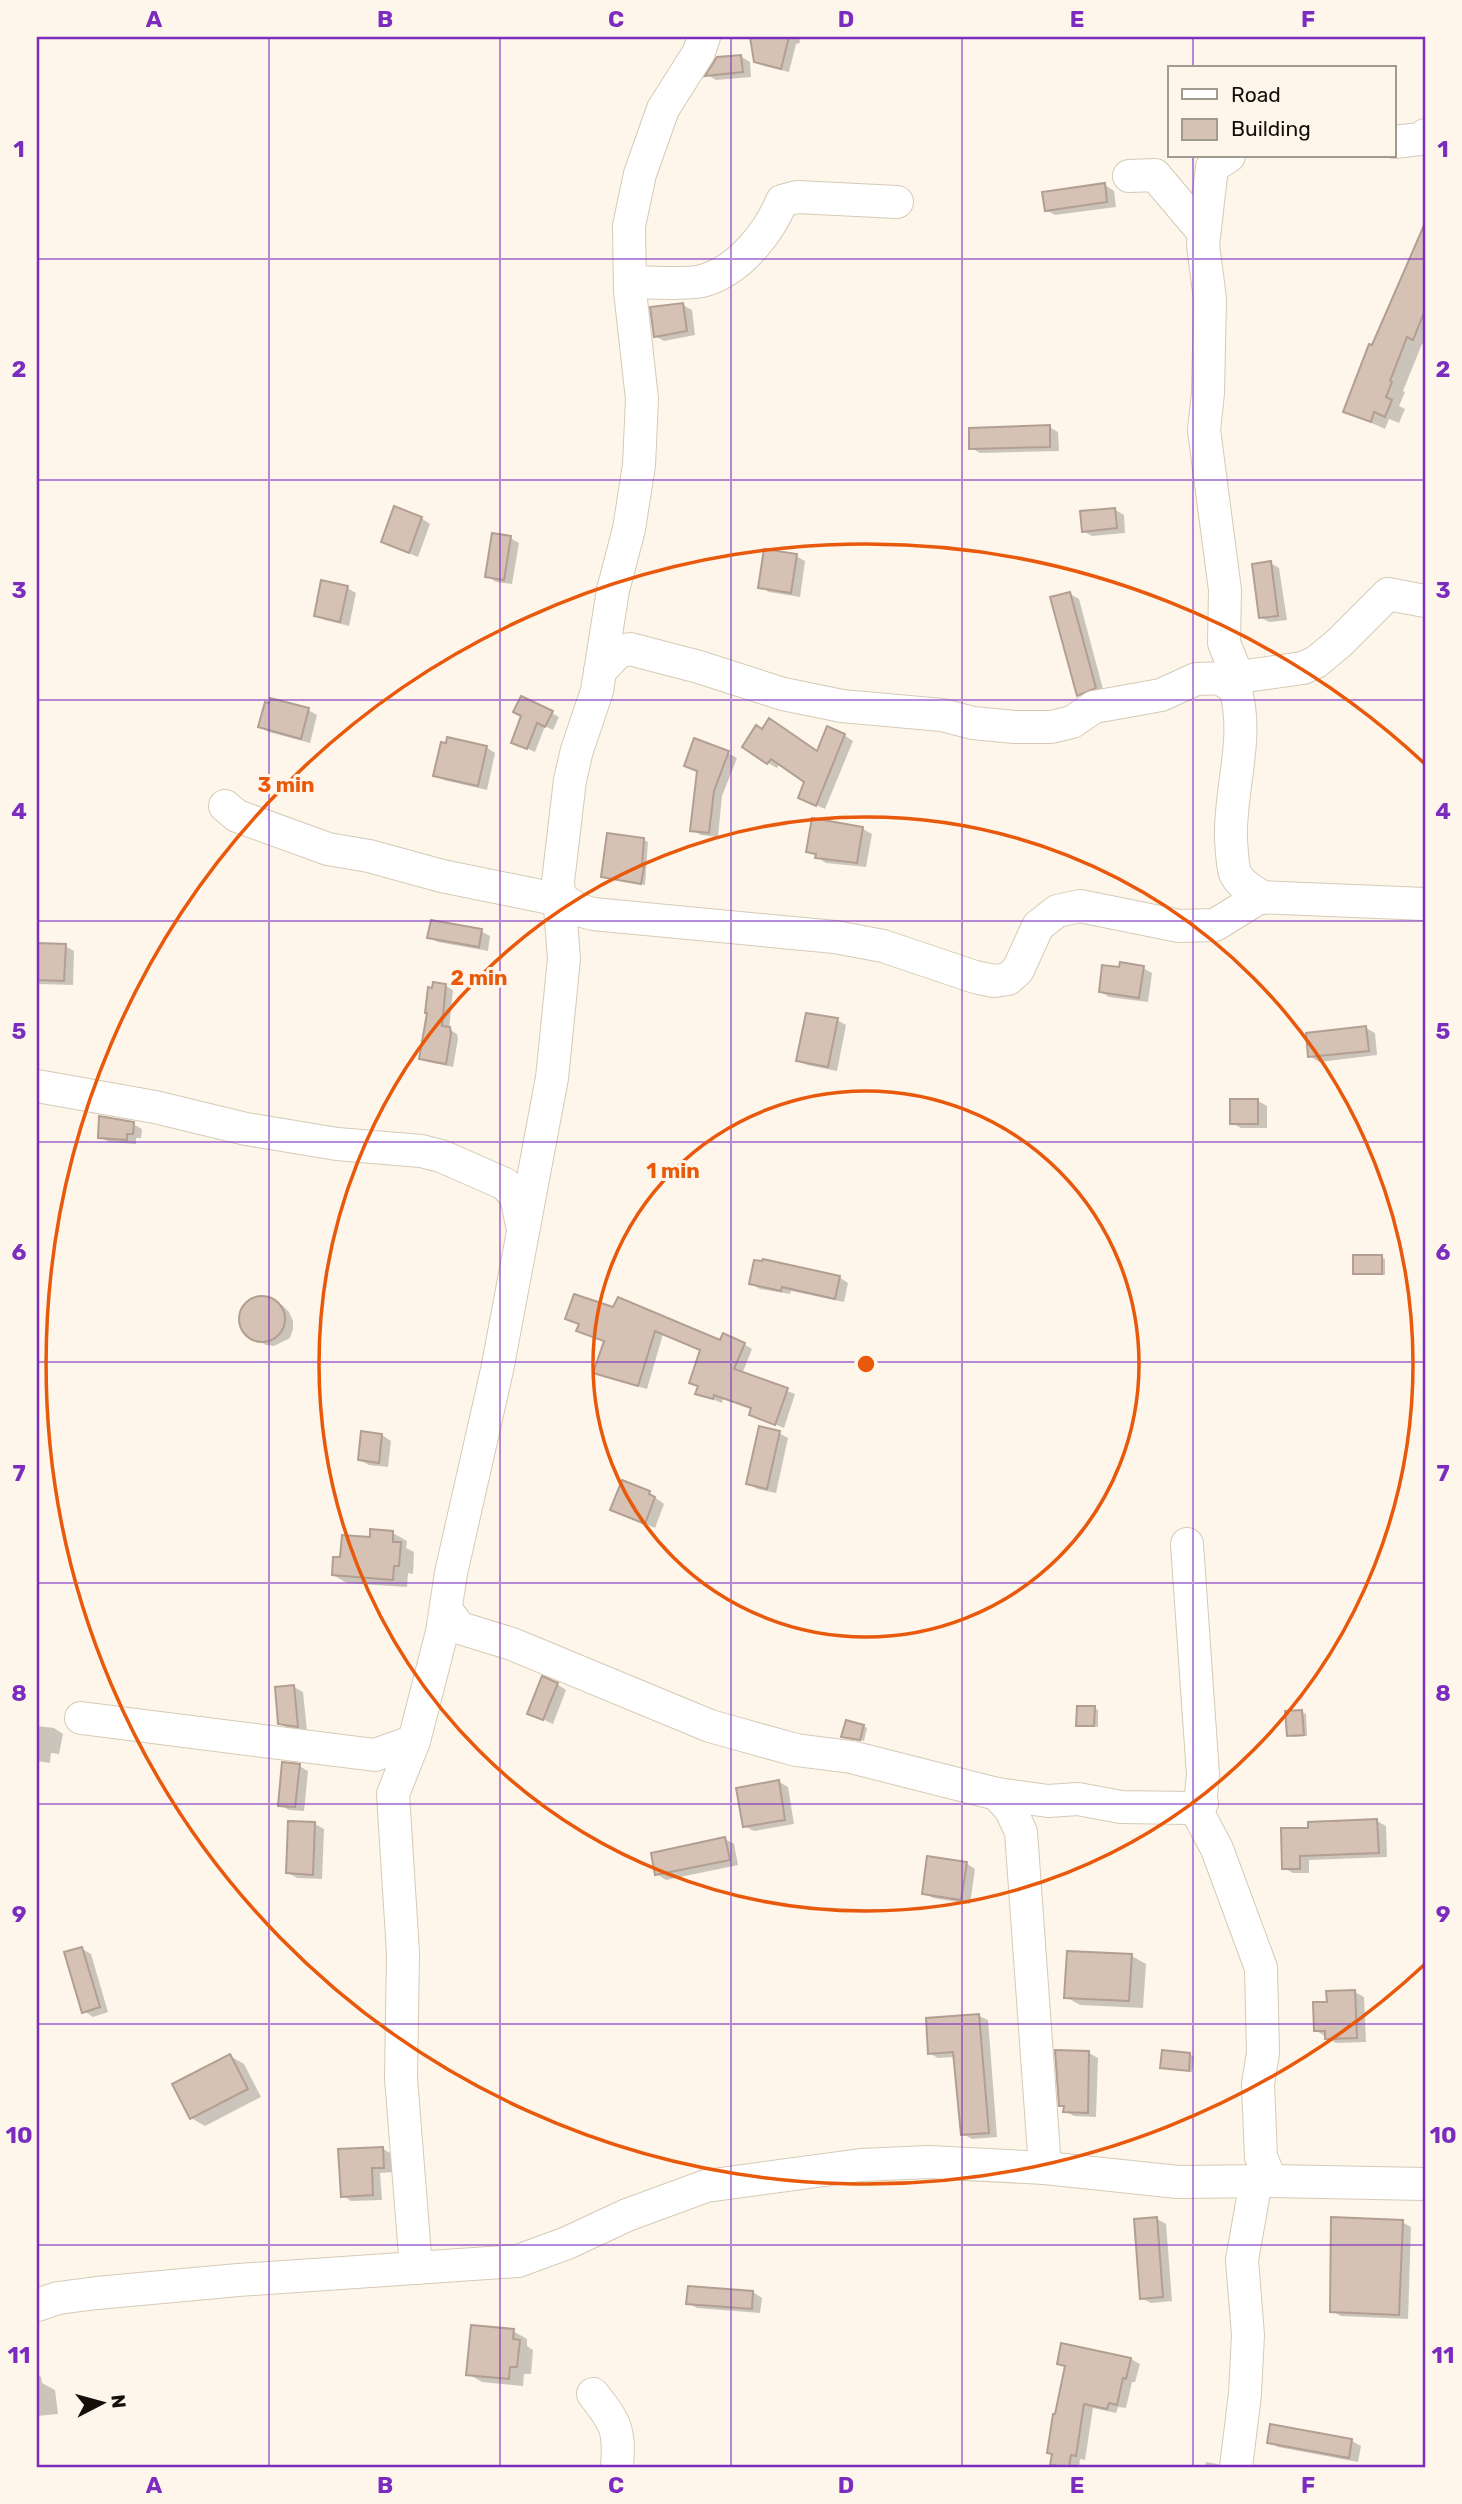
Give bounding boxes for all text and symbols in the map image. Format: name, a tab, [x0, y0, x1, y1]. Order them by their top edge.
text: A	[146, 5, 163, 33]
text: B	[377, 5, 393, 33]
text: C	[608, 5, 624, 33]
text: D	[838, 5, 854, 33]
text: E	[1070, 5, 1084, 33]
text: F	[1301, 5, 1315, 33]
legend	[1168, 66, 1396, 158]
text: Road	[1231, 82, 1281, 107]
text: Building	[1231, 116, 1311, 141]
text: 1	[13, 135, 25, 163]
text: 1	[1437, 135, 1449, 163]
text: 2	[12, 355, 26, 383]
text: 2	[1436, 355, 1450, 383]
text: 3	[11, 576, 27, 604]
text: 3	[1435, 576, 1451, 604]
text: 3 min	[257, 772, 315, 797]
text: 4	[11, 797, 27, 825]
text: 4	[1435, 797, 1451, 825]
text: 2 min	[451, 965, 507, 990]
text: 5	[12, 1017, 27, 1045]
text: 5	[1436, 1017, 1451, 1045]
text: 1 min	[646, 1158, 700, 1183]
text: 6	[12, 1238, 27, 1266]
text: 6	[1436, 1238, 1451, 1266]
centre of rings	[854, 1352, 878, 1376]
text: 7	[12, 1459, 26, 1487]
text: 7	[1436, 1459, 1450, 1487]
text: 8	[11, 1679, 27, 1707]
text: 8	[1435, 1679, 1451, 1707]
text: 9	[12, 1900, 26, 1928]
text: 9	[1436, 1900, 1450, 1928]
text: 10	[5, 2121, 33, 2149]
text: 10	[1429, 2121, 1457, 2149]
text: 11	[8, 2341, 30, 2369]
text: 11	[1432, 2341, 1454, 2369]
north arrow	[66, 2368, 136, 2438]
text: N	[106, 2393, 131, 2409]
text: A	[146, 2471, 163, 2499]
text: B	[377, 2471, 393, 2499]
text: C	[608, 2471, 624, 2499]
text: D	[838, 2471, 854, 2499]
text: E	[1070, 2471, 1084, 2499]
text: F	[1301, 2471, 1315, 2499]

